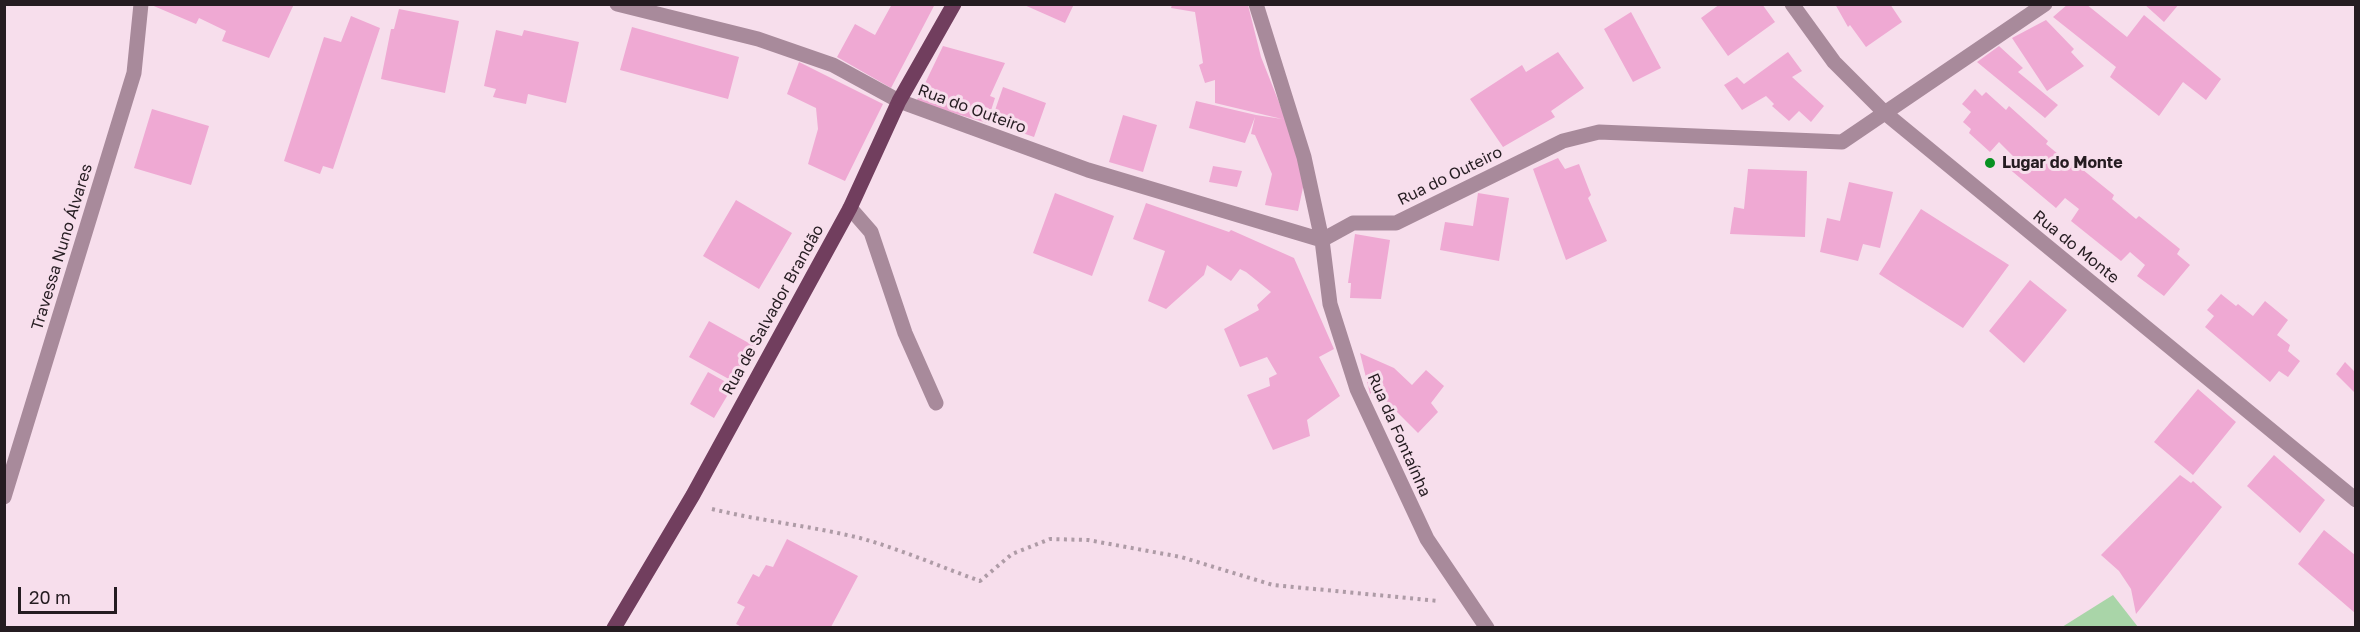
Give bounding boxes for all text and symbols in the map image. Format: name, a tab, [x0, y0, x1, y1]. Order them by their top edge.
street label: Rua do Outeiro	[915, 81, 1029, 137]
street label: Rua do Outeiro	[1395, 142, 1505, 210]
place label: Lugar do Monte	[2002, 153, 2123, 173]
marker: Lugar do Monte	[1983, 156, 1997, 170]
street label: Travessa Nuno Álvares	[28, 161, 96, 333]
street label: Rua do Monte	[2029, 206, 2123, 288]
street label: Rua de Salvador Brandão	[718, 221, 828, 399]
street label: Rua da Fontaínha	[1363, 370, 1435, 500]
scale bar	[21, 575, 120, 613]
text: 20 m	[29, 586, 71, 608]

